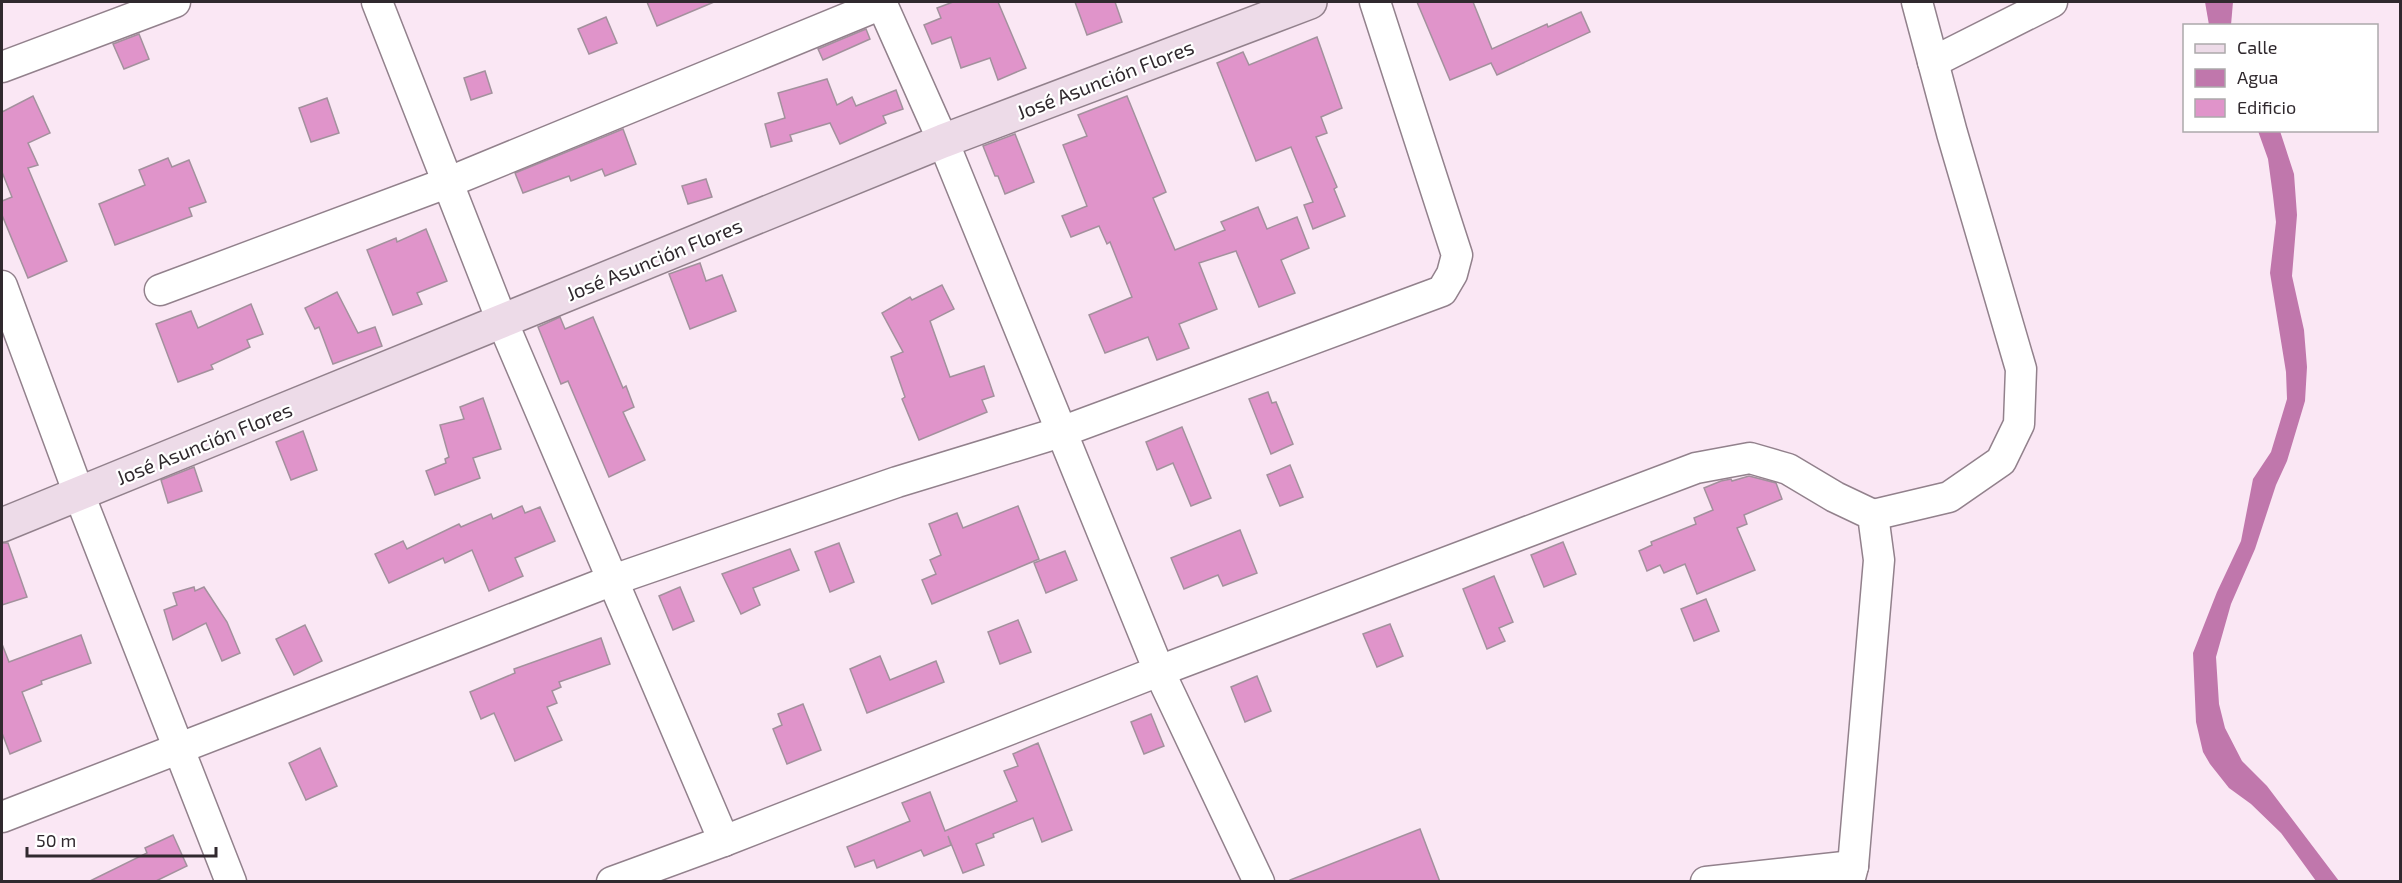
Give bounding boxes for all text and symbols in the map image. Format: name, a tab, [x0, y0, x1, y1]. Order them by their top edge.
legend	[2183, 24, 2378, 132]
street label: José Asunción Flores	[1013, 34, 1197, 124]
text: Calle	[2237, 36, 2278, 58]
text: Agua	[2237, 66, 2278, 88]
text: Edificio	[2237, 96, 2296, 118]
street label: José Asunción Flores	[563, 213, 745, 305]
street label: José Asunción Flores	[113, 397, 295, 489]
scale bar	[27, 820, 216, 858]
text: 50 m	[36, 829, 76, 851]

